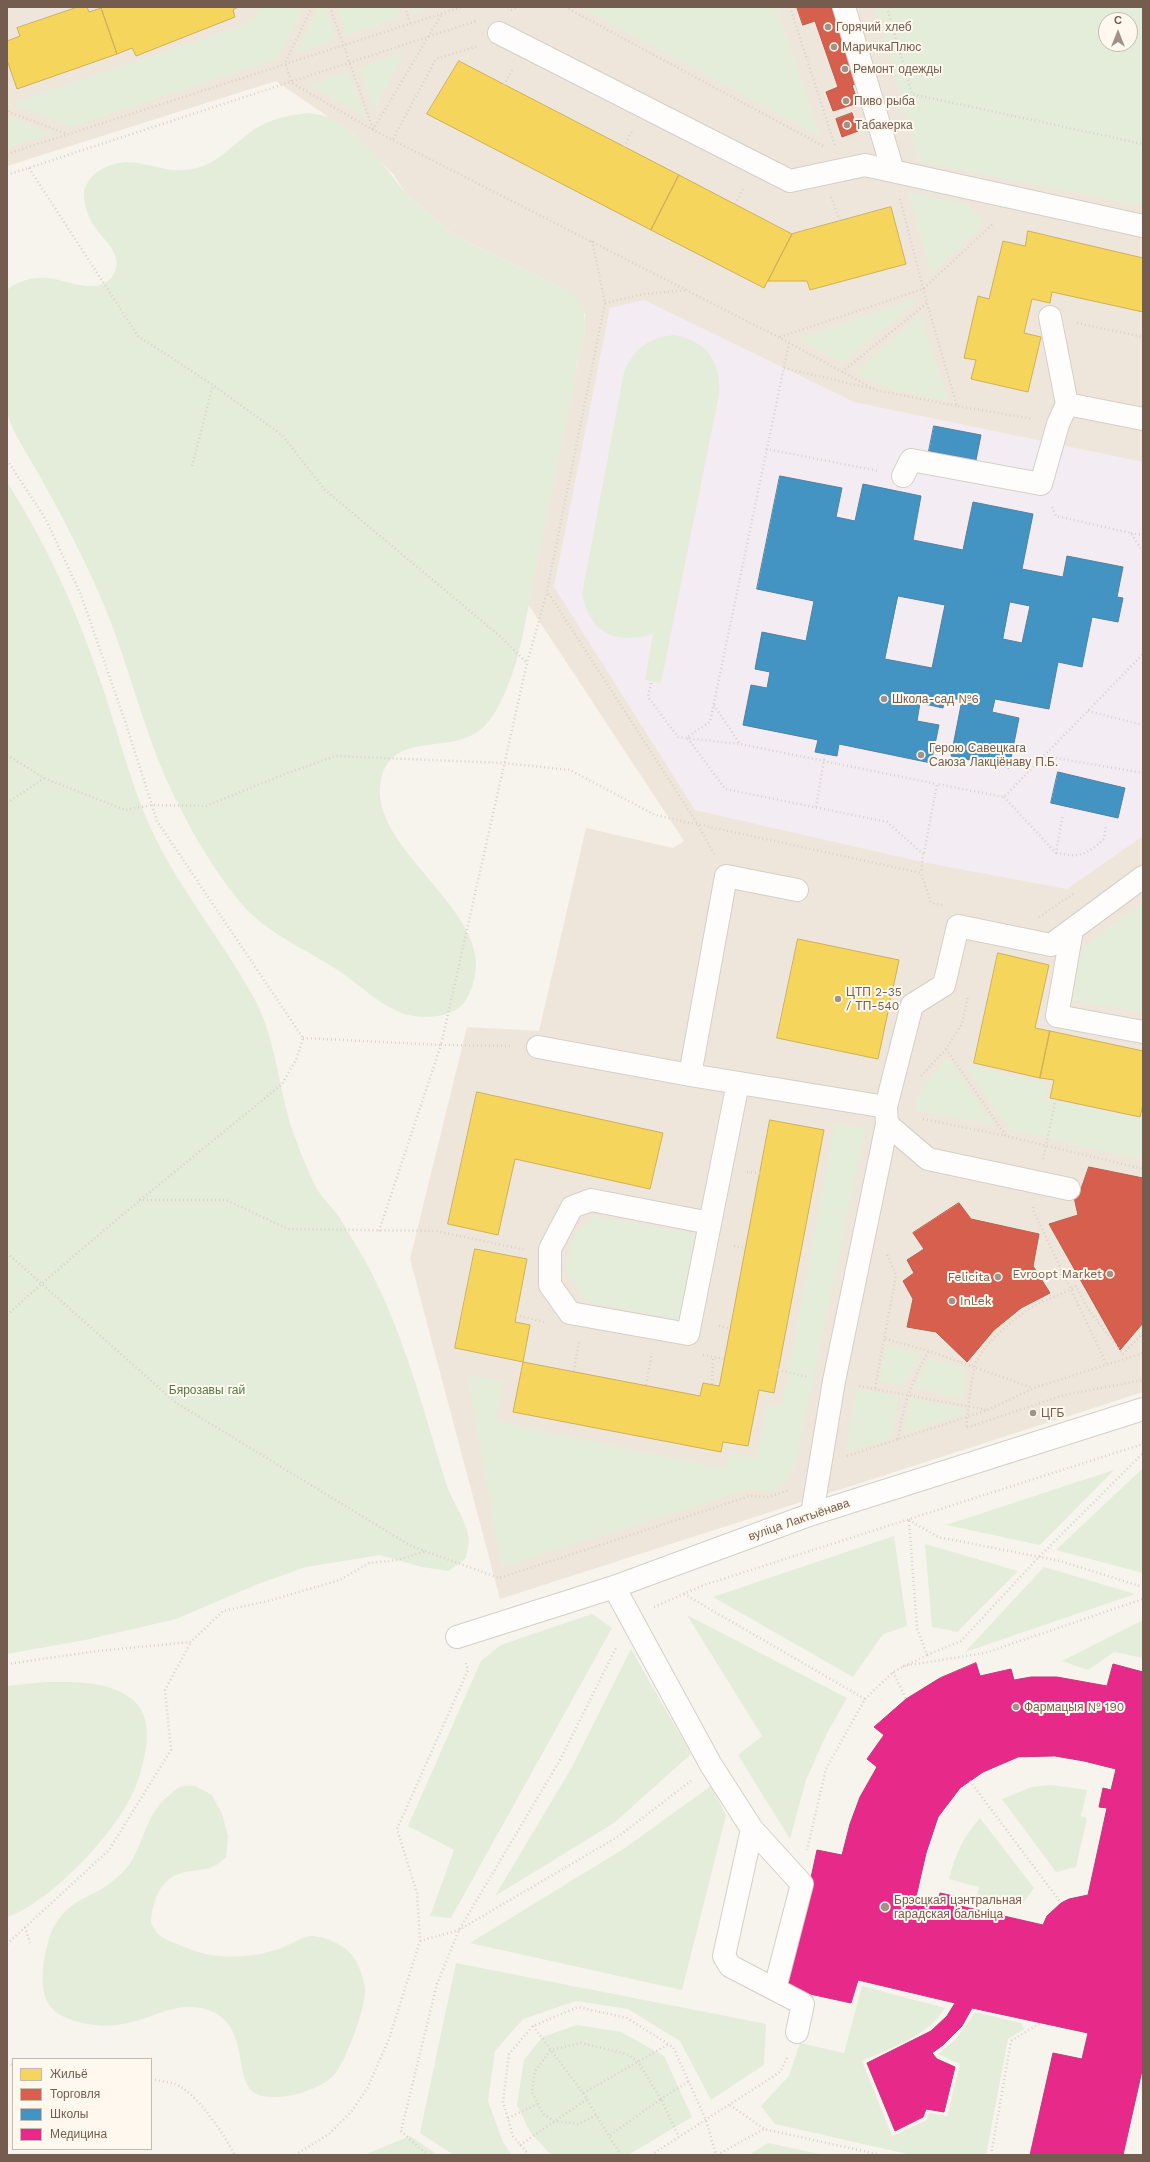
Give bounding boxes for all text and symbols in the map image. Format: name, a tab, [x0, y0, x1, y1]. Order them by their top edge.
north arrow	[1098, 12, 1138, 52]
text: С	[1114, 14, 1122, 27]
place label: Горячий хлеб	[836, 20, 912, 34]
marker: Горячий хлеб	[823, 22, 833, 32]
place label: МаричкаПлюс	[842, 40, 921, 54]
marker: МаричкаПлюс	[829, 42, 839, 52]
place label: Ремонт одежды	[853, 62, 942, 76]
marker: Ремонт одежды	[840, 64, 850, 74]
place label: Пиво рыба	[854, 94, 915, 108]
marker: Пиво рыба	[841, 96, 851, 106]
place label: Табакерка	[855, 118, 913, 132]
marker: Табакерка	[842, 120, 852, 130]
place label: Школа-сад №6	[892, 692, 979, 706]
marker: Школа-сад №6	[879, 694, 889, 704]
place label: Герою Савецкага Саюза Лакціёнаву П.Б.	[929, 741, 1058, 769]
marker: Герою Савецкага Саюза Лакціёнаву П.Б.	[916, 750, 926, 760]
place label: ЦТП 2-35 / ТП-540	[846, 985, 902, 1013]
marker: ЦТП 2-35 / ТП-540	[833, 994, 843, 1004]
place label: Evroopt Market	[1013, 1267, 1102, 1281]
marker: Evroopt Market	[1105, 1269, 1115, 1279]
place label: Felicita	[948, 1270, 990, 1284]
marker: Felicita	[993, 1272, 1003, 1282]
place label: InLek	[960, 1294, 992, 1308]
marker: InLek	[947, 1296, 957, 1306]
park label: Бярозавы гай	[169, 1383, 245, 1397]
place label: ЦГБ	[1041, 1406, 1064, 1420]
marker: ЦГБ	[1028, 1408, 1038, 1418]
street label: вуліца Лактыёнава	[746, 1496, 852, 1544]
place label: Фармацыя № 190	[1024, 1700, 1124, 1714]
marker: Фармацыя № 190	[1011, 1702, 1021, 1712]
place label: Брэсцкая цэнтральная гарадская бальніца	[894, 1893, 1022, 1921]
marker: Брэсцкая цэнтральная гарадская бальніца	[879, 1901, 891, 1913]
legend	[12, 2058, 152, 2150]
text: Жильё	[50, 2067, 88, 2081]
text: Торговля	[50, 2087, 100, 2101]
text: Школы	[50, 2107, 88, 2121]
text: Медицина	[50, 2127, 107, 2141]

